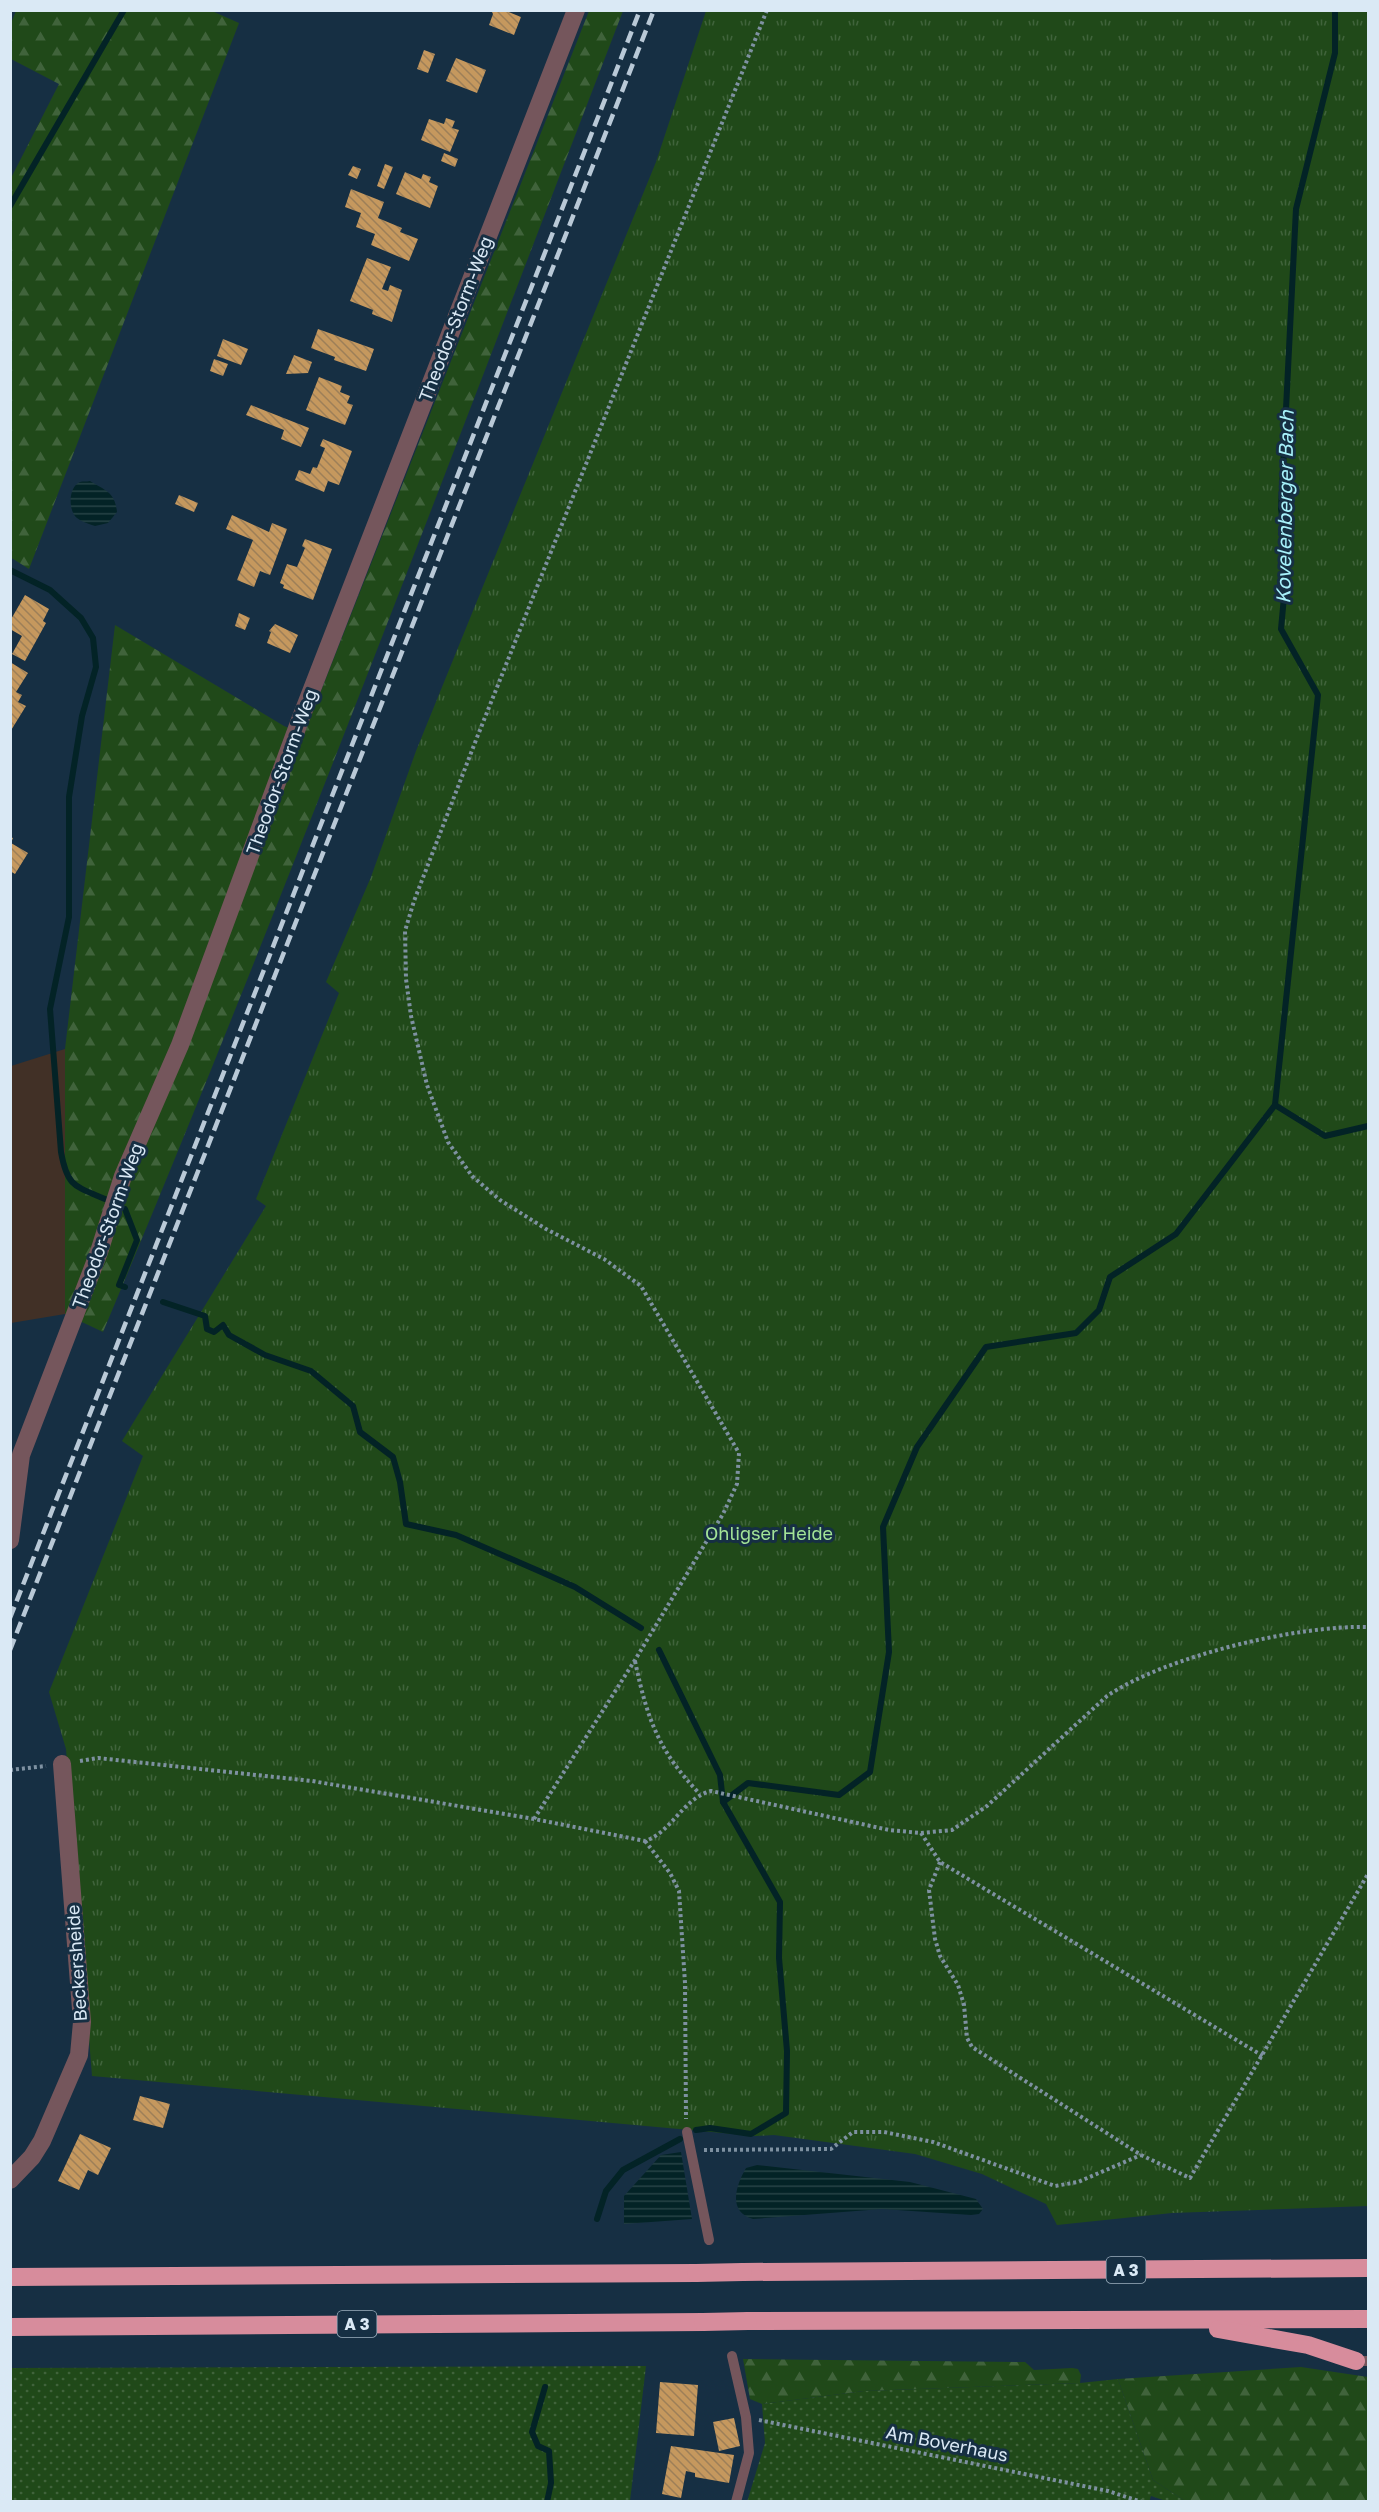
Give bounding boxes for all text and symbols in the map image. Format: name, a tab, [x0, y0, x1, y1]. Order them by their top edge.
street label: Theodor-Storm-Weg	[413, 233, 497, 404]
water label: Kovelenberger Bach	[1270, 409, 1299, 604]
street label: Theodor-Storm-Weg	[241, 686, 321, 858]
street label: Theodor-Storm-Weg	[67, 1140, 147, 1312]
park label: Ohligser Heide	[705, 1522, 833, 1544]
street label: Beckersheide	[61, 1904, 91, 2022]
road number: A 3	[1106, 2257, 1146, 2283]
road number: A 3	[338, 2311, 376, 2337]
street label: Am Boverhaus	[884, 2420, 1010, 2466]

